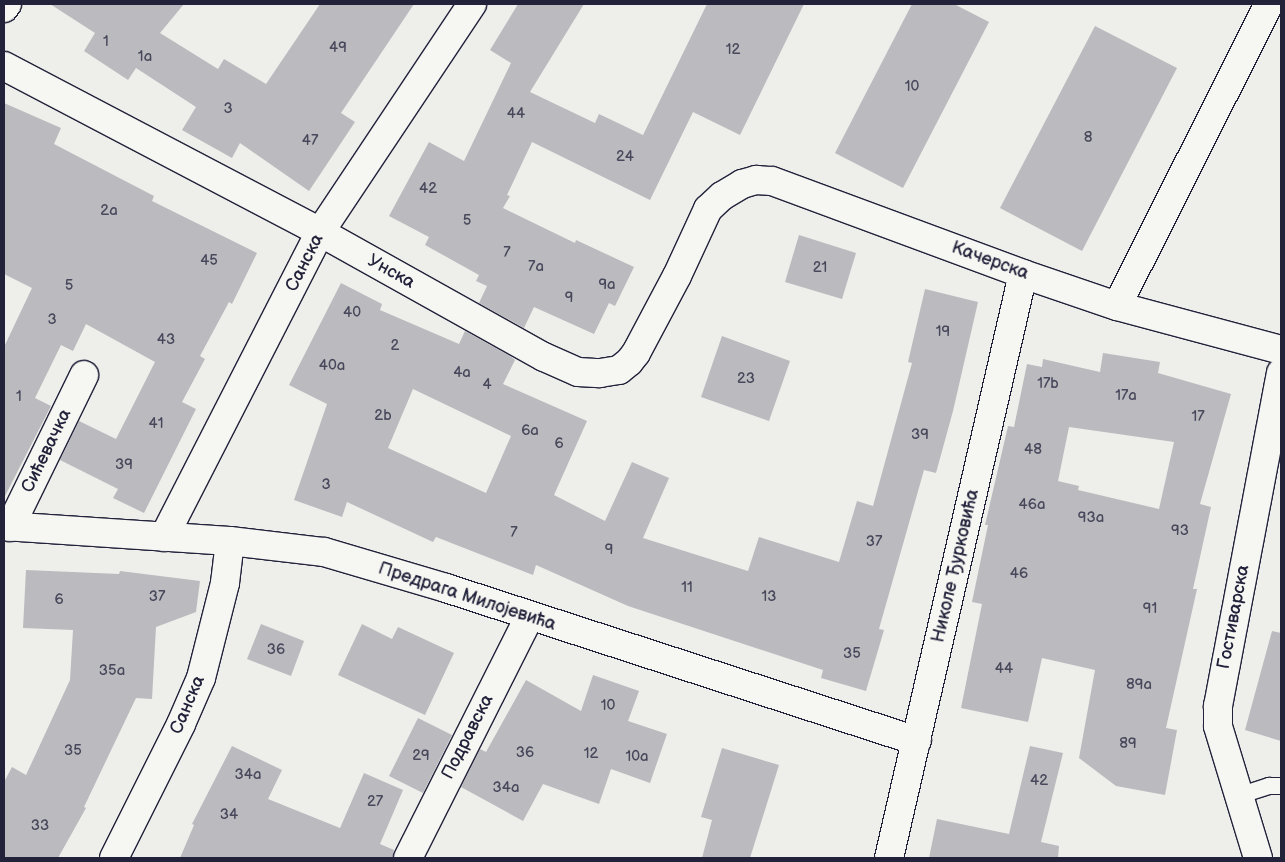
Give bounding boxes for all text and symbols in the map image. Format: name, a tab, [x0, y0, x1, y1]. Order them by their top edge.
house number: 1	[103, 33, 109, 51]
house number: 49	[329, 39, 347, 57]
house number: 12	[726, 41, 740, 59]
house number: 1a	[138, 48, 152, 66]
house number: 10	[905, 78, 919, 96]
house number: 3	[223, 100, 233, 118]
house number: 44	[507, 105, 525, 123]
house number: 8	[1084, 129, 1092, 147]
house number: 47	[302, 132, 318, 150]
house number: 24	[616, 148, 634, 166]
house number: 42	[419, 180, 437, 198]
house number: 2a	[100, 202, 118, 220]
house number: 5	[463, 212, 471, 230]
street label: Санска	[281, 231, 329, 295]
street label: Качерска	[948, 237, 1032, 285]
house number: 7	[503, 244, 511, 262]
street label: Унска	[364, 250, 418, 294]
house number: 45	[200, 252, 218, 270]
house number: 7a	[528, 258, 544, 276]
house number: 21	[813, 259, 827, 277]
house number: 9a	[598, 276, 616, 294]
house number: 5	[65, 277, 73, 295]
house number: 9	[565, 289, 573, 307]
house number: 40	[343, 304, 361, 322]
house number: 3	[47, 311, 57, 329]
house number: 19	[936, 323, 950, 341]
house number: 43	[157, 331, 175, 349]
house number: 2	[391, 337, 399, 355]
house number: 40a	[319, 357, 345, 375]
house number: 4a	[453, 364, 471, 382]
house number: 23	[737, 370, 755, 388]
house number: 17b	[1037, 375, 1059, 393]
house number: 4	[482, 376, 492, 394]
house number: 17a	[1115, 387, 1137, 405]
house number: 1	[16, 388, 22, 406]
street label: Сићевачка	[17, 406, 77, 496]
house number: 2b	[374, 407, 392, 425]
house number: 17	[1191, 408, 1205, 426]
house number: 41	[149, 415, 163, 433]
house number: 6a	[521, 422, 539, 440]
house number: 39	[911, 426, 929, 444]
house number: 6	[554, 435, 564, 453]
house number: 48	[1024, 441, 1042, 459]
house number: 39	[115, 456, 133, 474]
house number: 3	[321, 476, 331, 494]
street label: Николе Ђурковића	[928, 487, 984, 645]
house number: 46a	[1019, 496, 1045, 514]
house number: 93a	[1078, 509, 1104, 527]
house number: 93	[1171, 522, 1189, 540]
house number: 7	[510, 524, 518, 542]
house number: 37	[866, 533, 882, 551]
house number: 9	[605, 541, 613, 559]
street label: Предрага Милојевића	[375, 558, 559, 636]
street label: Гостиварска	[1213, 563, 1255, 671]
house number: 46	[1010, 565, 1028, 583]
house number: 11	[681, 579, 693, 597]
house number: 37	[149, 588, 165, 606]
house number: 13	[761, 588, 777, 606]
house number: 6	[54, 591, 64, 609]
house number: 91	[1143, 600, 1157, 618]
house number: 36	[267, 641, 285, 659]
house number: 35	[843, 645, 861, 663]
house number: 44	[995, 660, 1013, 678]
house number: 35a	[99, 662, 125, 680]
street label: Санска	[166, 672, 210, 738]
house number: 89a	[1126, 676, 1152, 694]
street label: Подравска	[437, 691, 499, 783]
house number: 10	[601, 697, 615, 715]
house number: 89	[1119, 735, 1137, 753]
house number: 35	[64, 742, 82, 760]
house number: 36	[516, 744, 534, 762]
house number: 12	[584, 745, 598, 763]
house number: 29	[412, 747, 430, 765]
house number: 10a	[625, 748, 649, 766]
house number: 34a	[235, 766, 261, 784]
house number: 42	[1030, 772, 1048, 790]
house number: 34a	[493, 779, 519, 797]
house number: 27	[367, 793, 383, 811]
house number: 34	[220, 806, 238, 824]
house number: 33	[31, 817, 49, 835]

